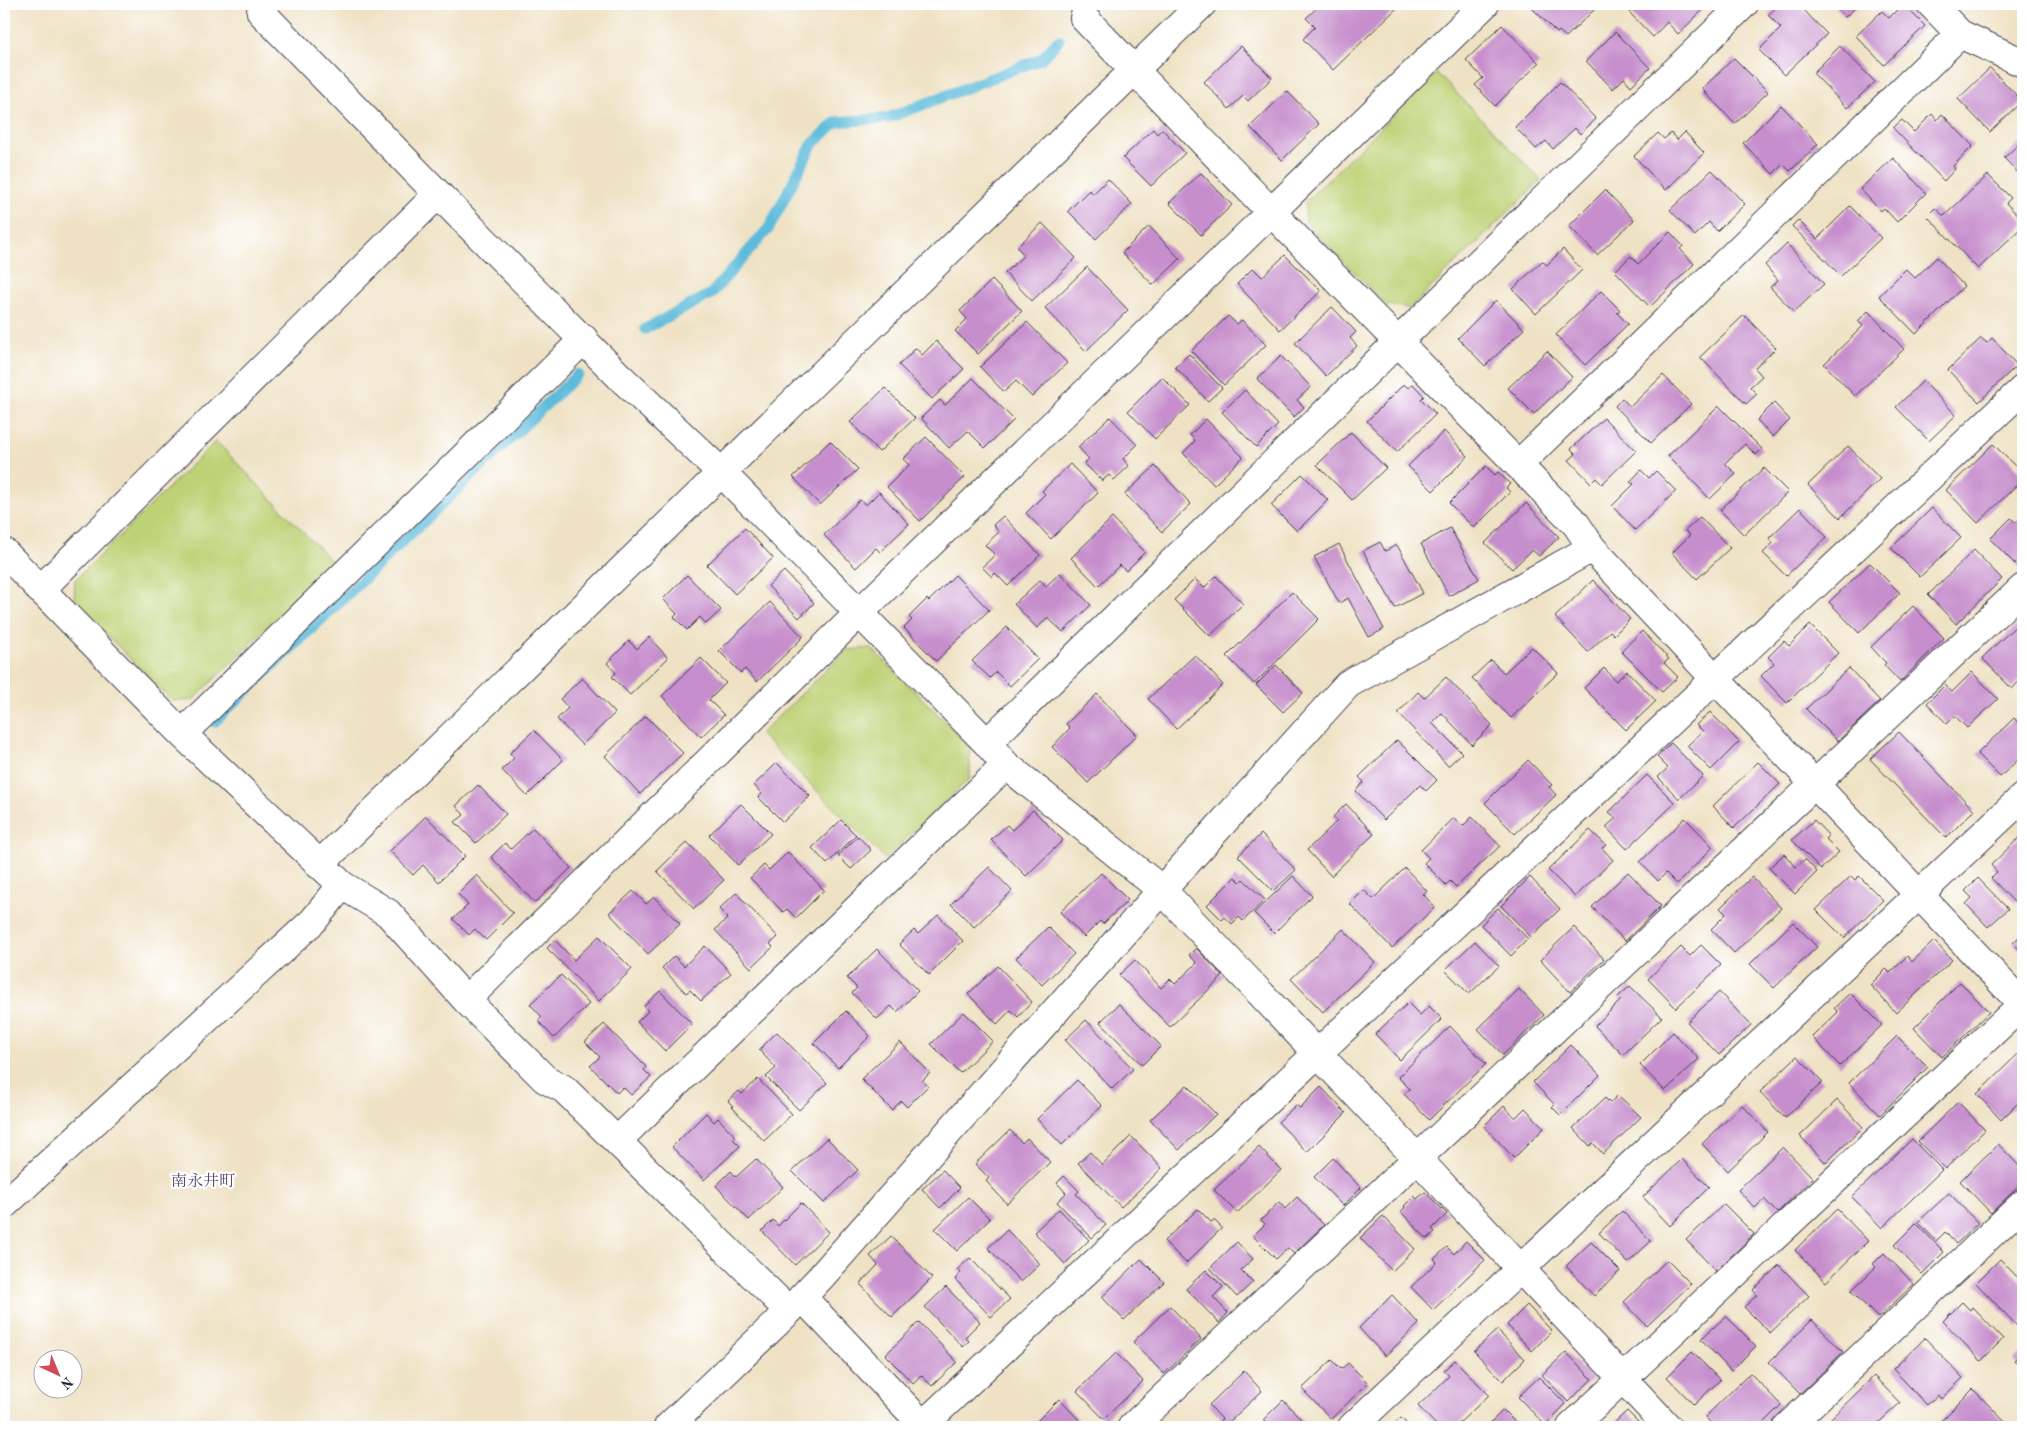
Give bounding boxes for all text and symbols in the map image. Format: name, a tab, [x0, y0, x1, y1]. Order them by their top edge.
district label: 南永井町	[171, 1172, 235, 1190]
north arrow	[32, 1348, 82, 1398]
text: N	[57, 1374, 75, 1392]

